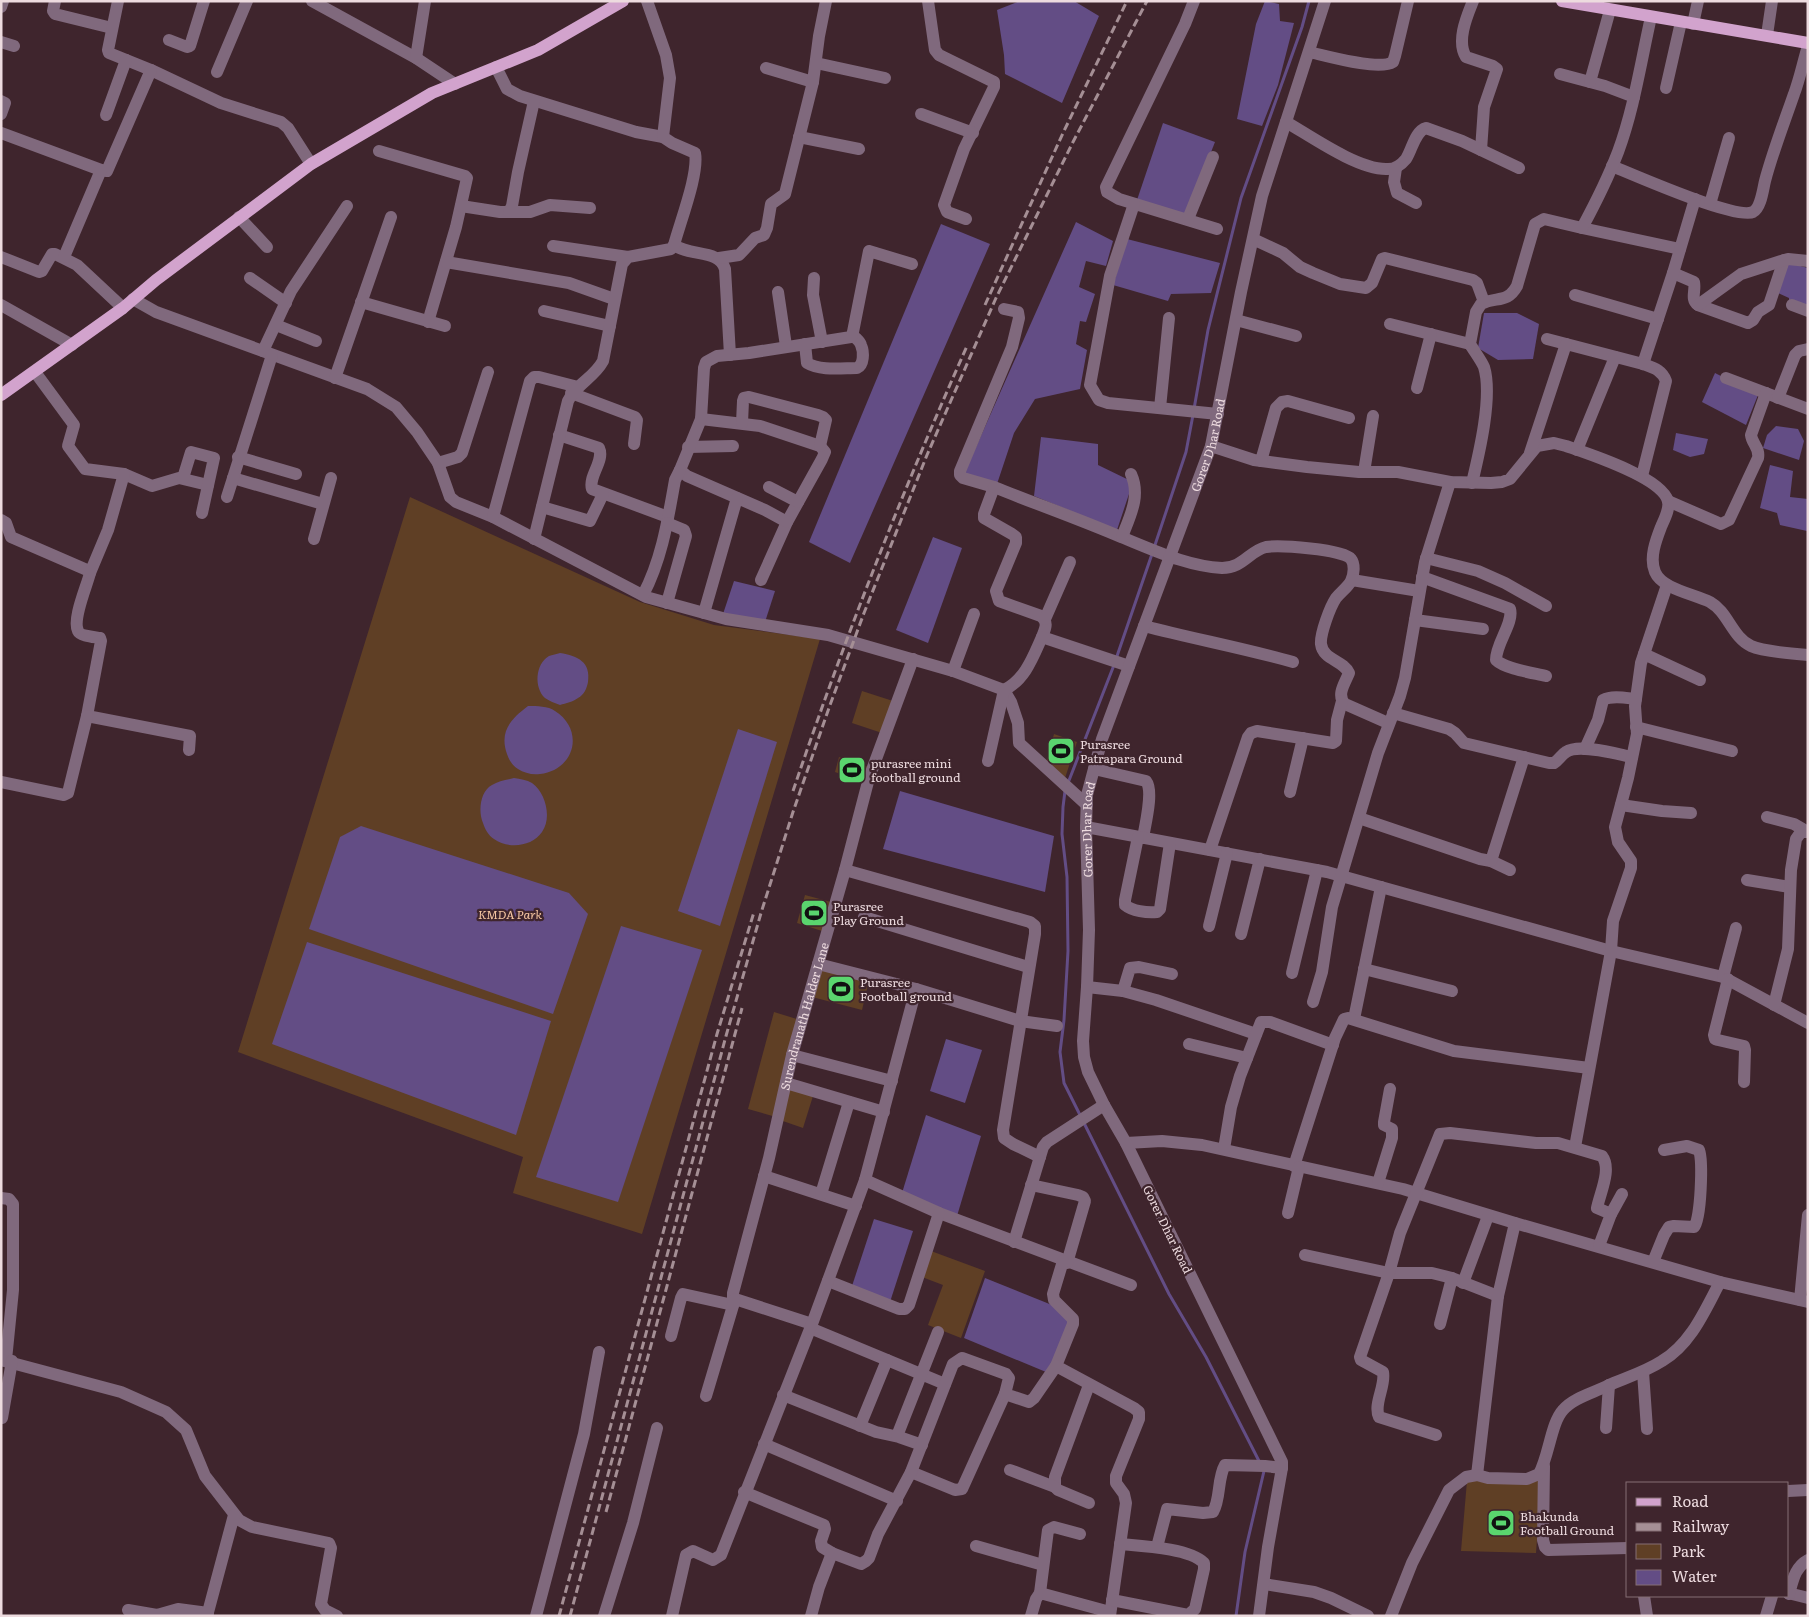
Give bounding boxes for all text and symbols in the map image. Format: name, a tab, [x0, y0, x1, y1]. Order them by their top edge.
street label: Gorer Dhar Road	[1186, 396, 1229, 494]
place label: Purasree Patrapara Ground	[1080, 735, 1183, 767]
sports icon: Purasree Patrapara Ground	[1046, 736, 1076, 766]
place label: purasree mini football ground	[871, 754, 961, 786]
sports icon: purasree mini football ground	[837, 755, 867, 785]
street label: Gorer Dhar Road	[1077, 779, 1099, 878]
place label: Purasree Play Ground	[833, 897, 904, 929]
sports icon: Purasree Play Ground	[799, 898, 829, 928]
park label: KMDA Park	[478, 905, 542, 923]
street label: Surendranath Halder Lane	[775, 940, 833, 1092]
place label: Purasree Football ground	[860, 973, 953, 1005]
sports icon: Purasree Football ground	[826, 974, 856, 1004]
street label: Gorer Dhar Road	[1139, 1182, 1197, 1277]
legend	[1626, 1482, 1789, 1597]
text: Road	[1672, 1489, 1708, 1512]
place label: Bhakunda Football Ground	[1520, 1507, 1615, 1539]
sports icon: Bhakunda Football Ground	[1486, 1508, 1516, 1538]
text: Railway	[1672, 1514, 1730, 1537]
text: Park	[1672, 1539, 1706, 1562]
text: Water	[1672, 1564, 1717, 1587]

